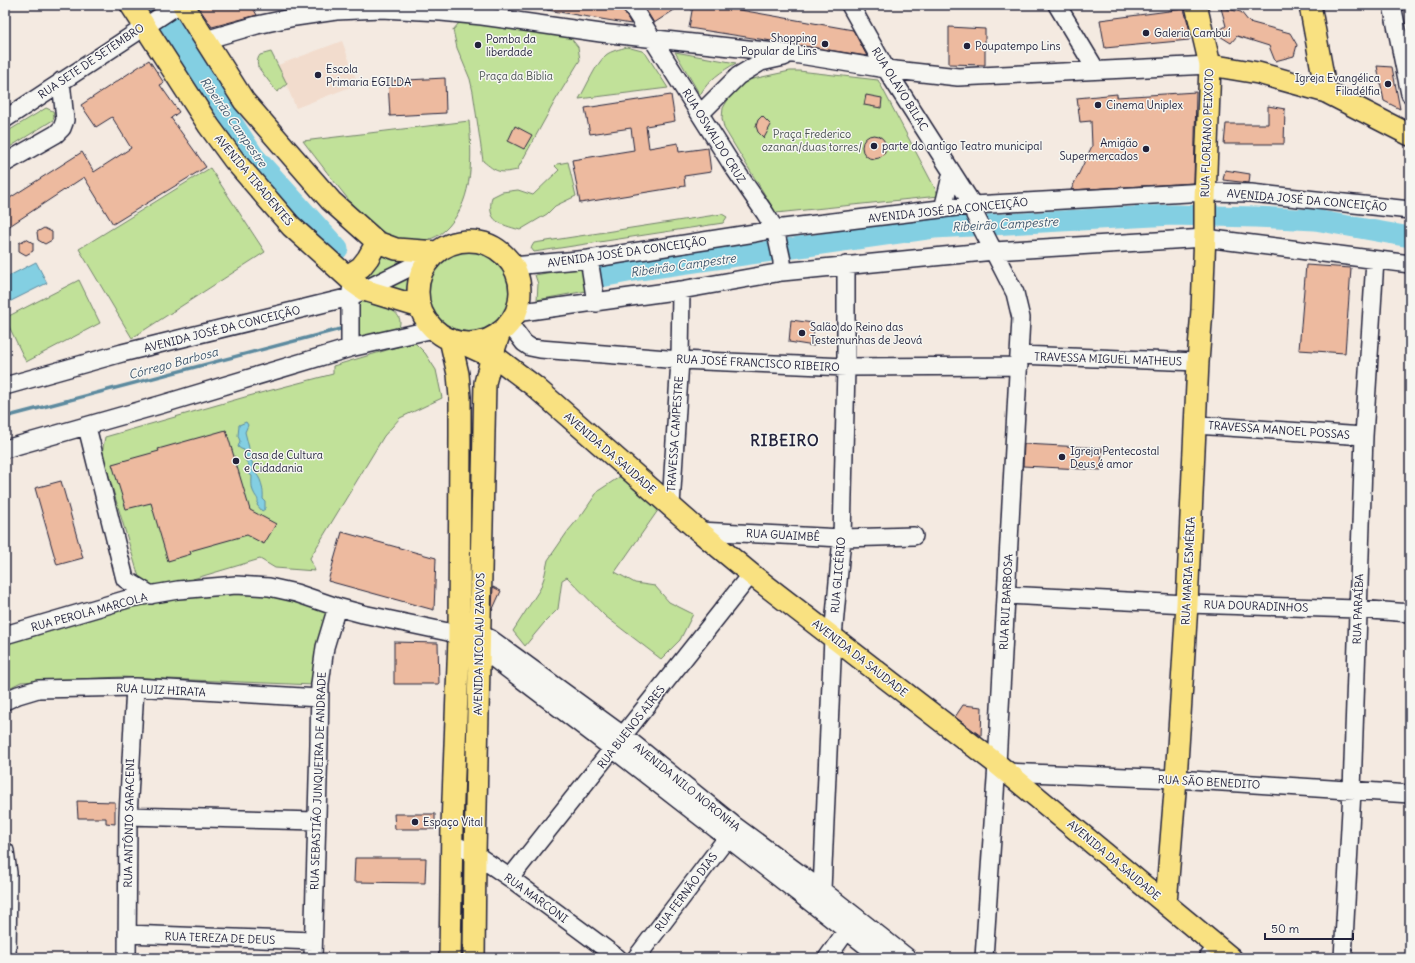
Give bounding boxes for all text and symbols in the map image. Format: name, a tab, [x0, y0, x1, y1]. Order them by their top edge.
street label: RUA SETE DE SETEMBRO	[35, 20, 147, 102]
place label: Galeria Cambuí	[1154, 26, 1231, 40]
marker: Galeria Cambuí	[1141, 28, 1151, 38]
place label: Shopping Popular de Lins	[741, 31, 817, 58]
place label: Pomba da liberdade	[486, 32, 536, 59]
marker: Shopping Popular de Lins	[820, 39, 830, 49]
place label: Poupatempo Lins	[975, 39, 1061, 53]
marker: Pomba da liberdade	[473, 40, 483, 50]
marker: Poupatempo Lins	[962, 41, 972, 51]
street label: RUA OLAVO BILAC	[869, 45, 931, 133]
place label: Escola Primaria EGILDA	[326, 62, 411, 89]
street label: RUA FLORIANO PEIXOTO	[1198, 68, 1216, 198]
park label: Praça da Bíblia	[479, 69, 553, 83]
marker: Escola Primaria EGILDA	[313, 70, 323, 80]
place label: Igreja Evangélica Filadélfia	[1295, 71, 1380, 98]
water label: Ribeirão Campestre	[197, 74, 271, 171]
marker: Igreja Evangélica Filadélfia	[1383, 79, 1393, 89]
street label: RUA OSWALDO CRUZ	[679, 86, 749, 186]
place label: Cinema Uniplex	[1106, 98, 1183, 112]
marker: Cinema Uniplex	[1093, 100, 1103, 110]
park label: Praça Frederico ozanan/duas torres/	[762, 127, 862, 154]
street label: AVENIDA TIRADENTES	[212, 132, 296, 228]
place label: Amigão Supermercados	[1059, 136, 1138, 163]
place label: parte do antigo Teatro municipal	[882, 139, 1042, 153]
marker: parte do antigo Teatro municipal	[869, 141, 879, 151]
marker: Amigão Supermercados	[1141, 144, 1151, 154]
street label: AVENIDA JOSÉ DA CONCEIÇÃO	[1226, 185, 1388, 214]
street label: AVENIDA JOSÉ DA CONCEIÇÃO	[867, 194, 1029, 225]
water label: Ribeirão Campestre	[952, 214, 1060, 234]
street label: AVENIDA JOSÉ DA CONCEIÇÃO	[546, 233, 708, 270]
water label: Ribeirão Campestre	[629, 250, 738, 280]
street label: AVENIDA JOSÉ DA CONCEIÇÃO	[142, 302, 302, 355]
place label: Salão do Reino das Testemunhas de Jeová	[810, 320, 922, 347]
marker: Salão do Reino das Testemunhas de Jeová	[797, 328, 807, 338]
water label: Córrego Barbosa	[127, 344, 220, 382]
street label: TRAVESSA MIGUEL MATHEUS	[1034, 349, 1182, 369]
street label: RUA JOSÉ FRANCISCO RIBEIRO	[676, 351, 840, 374]
street label: TRAVESSA CAMPESTRE	[664, 376, 686, 492]
street label: AVENIDA DA SAUDADE	[561, 409, 659, 497]
street label: TRAVESSA MANOEL POSSAS	[1207, 418, 1351, 442]
district label: RIBEIRO	[750, 431, 820, 450]
place label: Igreja Pentecostal Deus é amor	[1070, 444, 1159, 471]
place label: Casa de Cultura e Cidadania	[244, 448, 323, 475]
marker: Igreja Pentecostal Deus é amor	[1057, 452, 1067, 462]
marker: Casa de Cultura e Cidadania	[231, 456, 241, 466]
street label: RUA MARIA ESMÉRIA	[1177, 516, 1198, 626]
street label: RUA GUAIMBÊ	[746, 525, 820, 544]
street label: RUA GLICÉRIO	[827, 536, 848, 614]
street label: RUA RUI BARBOSA	[996, 554, 1016, 650]
street label: AVENIDA NICOLAU ZARVOS	[471, 573, 487, 715]
street label: RUA PARAÍBA	[1349, 573, 1366, 645]
street label: RUA PEROLA MARCOLA	[29, 590, 149, 634]
street label: RUA DOURADINHOS	[1203, 597, 1309, 615]
street label: AVENIDA DA SAUDADE	[809, 616, 911, 700]
street label: RUA SEBASTIÃO JUNQUEIRA DE ANDRADE	[307, 672, 329, 890]
street label: RUA LUIZ HIRATA	[116, 681, 206, 699]
street label: RUA BUENOS AIRES	[594, 683, 668, 771]
street label: AVENIDA NILO NORONHA	[631, 740, 743, 834]
street label: RUA ANTÔNIO SARACENI	[120, 758, 137, 888]
street label: RUA SÃO BENEDITO	[1157, 772, 1261, 792]
place label: Espaço Vital	[423, 815, 483, 829]
marker: Espaço Vital	[410, 817, 420, 827]
street label: AVENIDA DA SAUDADE	[1065, 817, 1163, 903]
street label: RUA FERNÃO DIAS	[652, 850, 720, 934]
street label: RUA MARCONI	[502, 870, 571, 926]
scale bar	[1265, 915, 1353, 941]
text: 50 m	[1271, 921, 1300, 936]
street label: RUA TEREZA DE DEUS	[164, 929, 276, 947]

